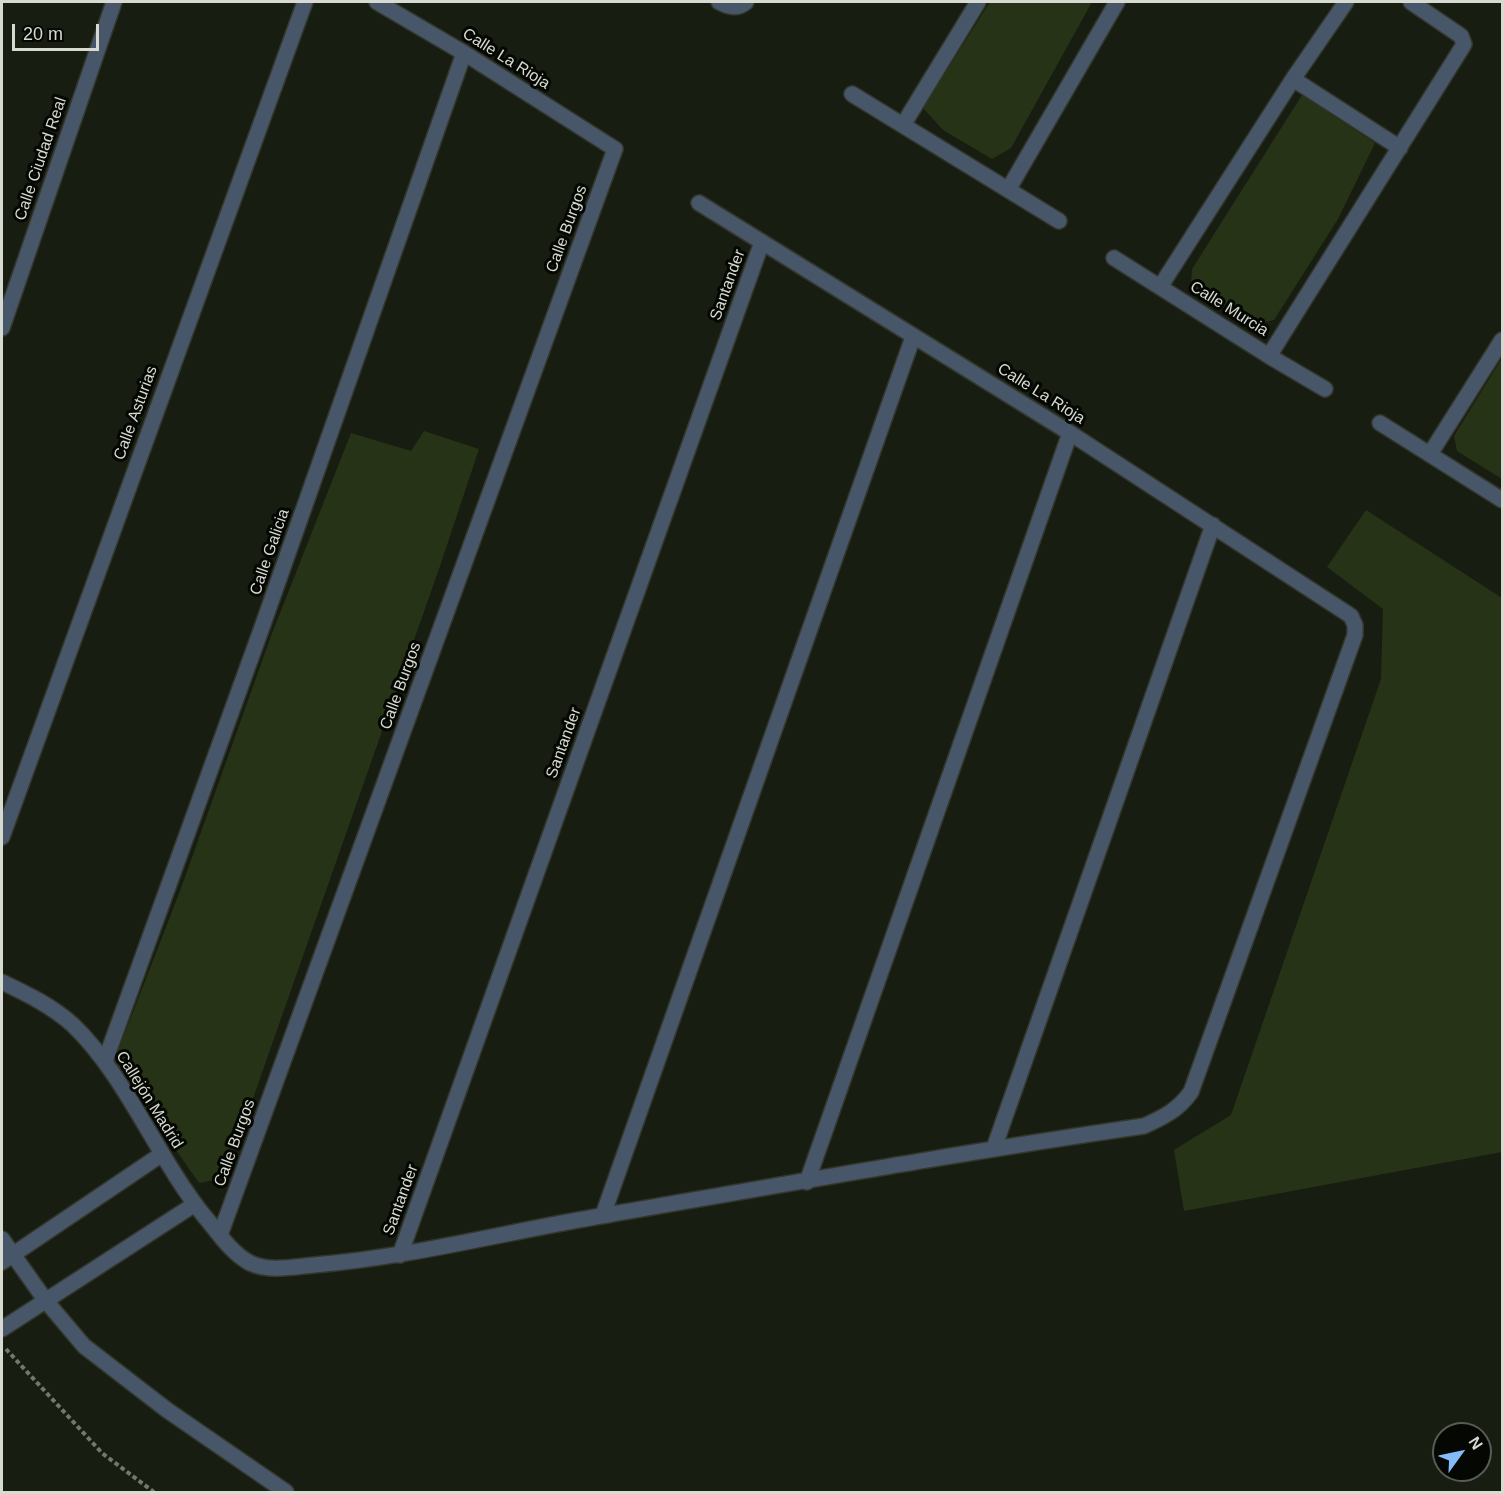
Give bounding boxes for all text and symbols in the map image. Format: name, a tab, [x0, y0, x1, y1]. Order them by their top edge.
scale bar	[15, 12, 102, 50]
text: 20 m	[23, 24, 63, 44]
street label: Calle La Rioja	[459, 24, 553, 94]
street label: Calle Ciudad Real	[11, 95, 71, 223]
street label: Calle Burgos	[542, 183, 592, 275]
street label: Santander	[706, 247, 750, 323]
street label: Calle Murcia	[1186, 277, 1272, 341]
street label: Calle La Rioja	[994, 359, 1088, 429]
street label: Calle Asturias	[110, 363, 162, 463]
street label: Calle Galicia	[246, 506, 294, 598]
street label: Calle Burgos	[376, 640, 426, 732]
street label: Santander	[542, 705, 586, 781]
street label: Callejón Madrid	[111, 1048, 187, 1152]
street label: Calle Burgos	[210, 1097, 260, 1189]
street label: Santander	[379, 1162, 423, 1238]
north arrow	[1432, 1422, 1492, 1482]
text: N	[1466, 1434, 1486, 1452]

